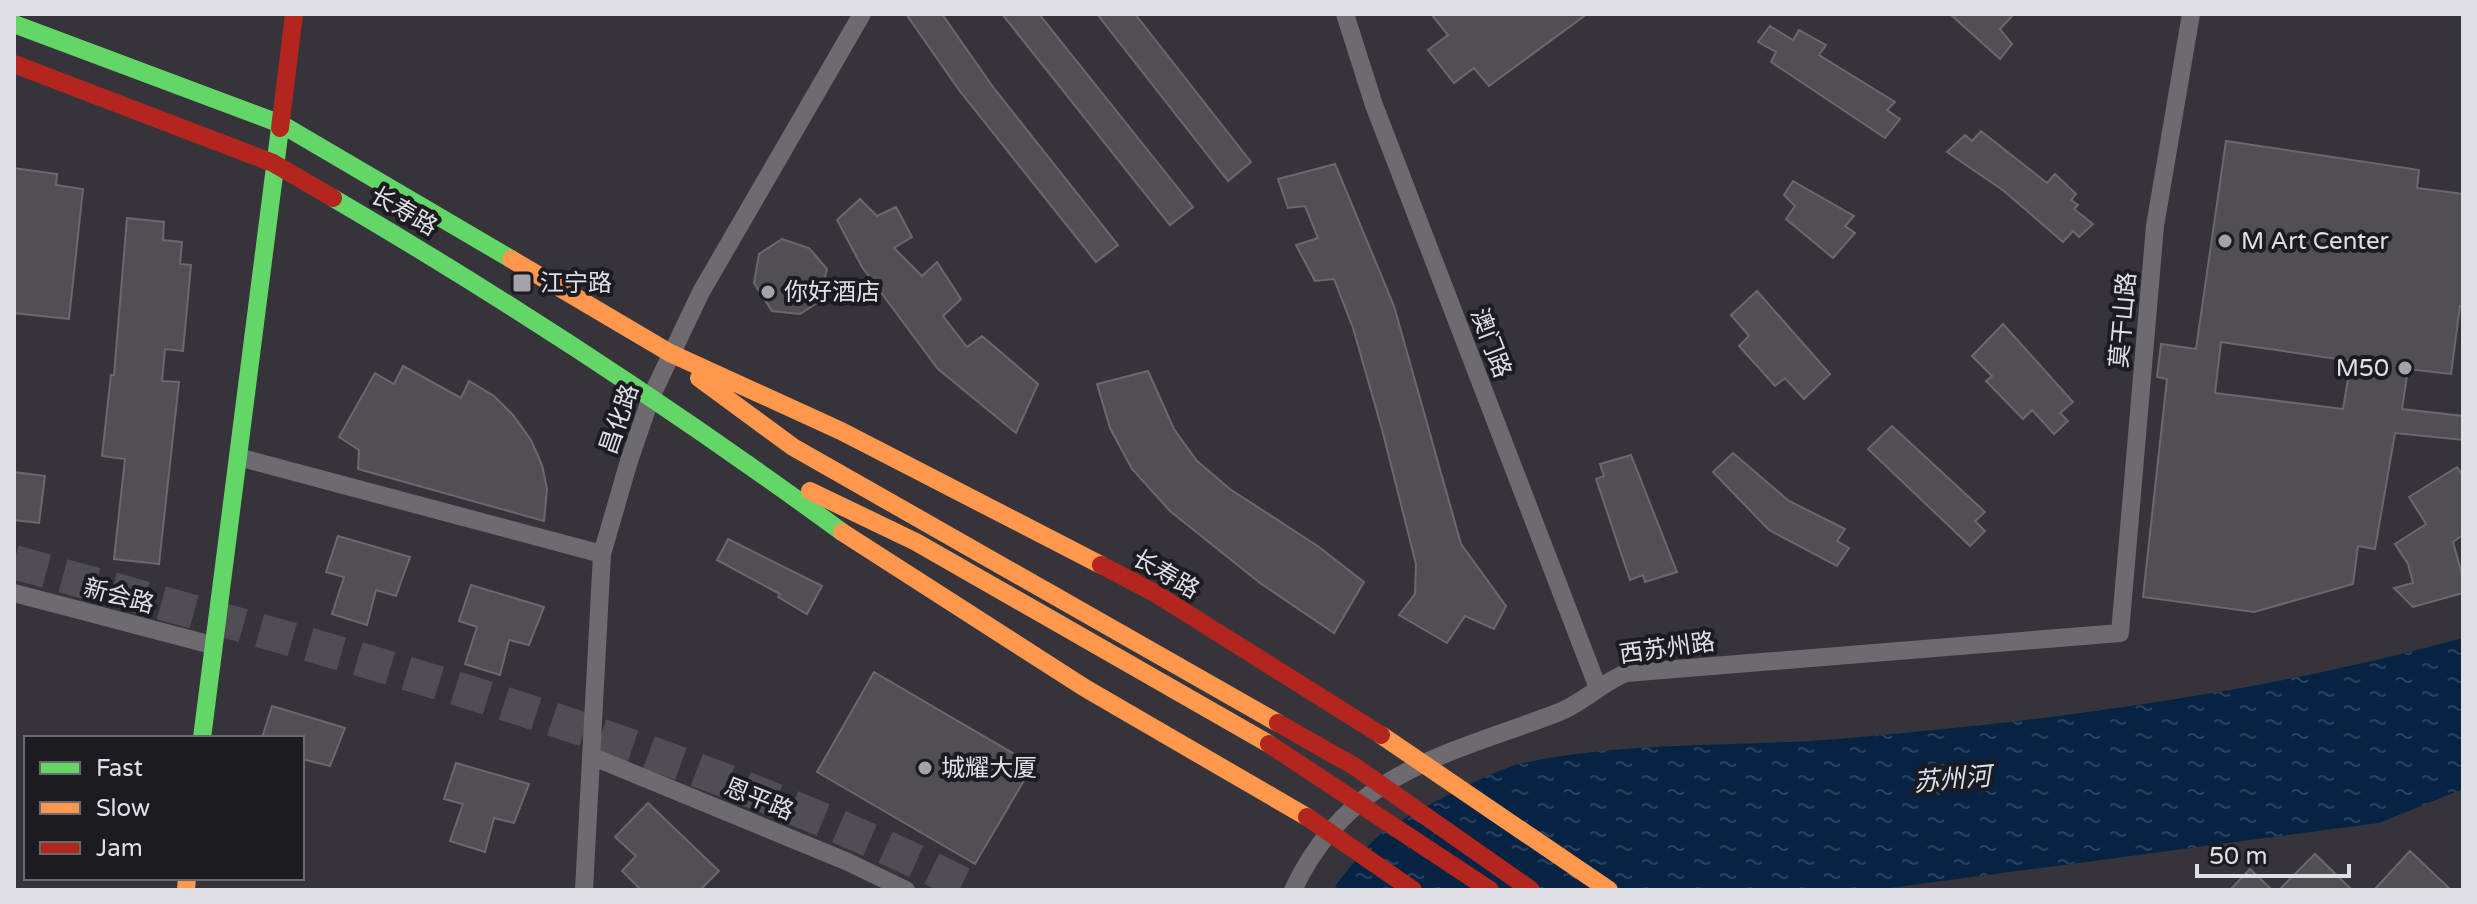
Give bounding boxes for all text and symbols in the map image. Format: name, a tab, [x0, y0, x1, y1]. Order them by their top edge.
street label: 长寿路	[365, 181, 442, 242]
place label: M Art Center	[2241, 227, 2390, 256]
marker: M Art Center	[2216, 232, 2234, 250]
place label: 江宁路	[540, 269, 612, 298]
street label: 莫干山路	[2105, 271, 2142, 369]
marker: 江宁路	[511, 272, 533, 294]
place label: 你好酒店	[784, 278, 880, 307]
marker: 你好酒店	[759, 283, 777, 301]
street label: 澳门路	[1464, 304, 1517, 382]
place label: M50	[2336, 354, 2389, 383]
marker: M50	[2396, 359, 2414, 377]
street label: 昌化路	[594, 380, 645, 458]
street label: 长寿路	[1127, 544, 1204, 605]
street label: 新会路	[80, 573, 157, 620]
street label: 西苏州路	[1618, 627, 1717, 670]
legend	[24, 736, 304, 880]
text: Fast	[96, 754, 143, 783]
place label: 城耀大厦	[941, 754, 1037, 783]
marker: 城耀大厦	[916, 759, 934, 777]
water label: 苏州河	[1912, 760, 1997, 798]
street label: 恩平路	[720, 773, 798, 826]
text: Slow	[96, 794, 150, 823]
scale bar	[2197, 828, 2349, 878]
text: Jam	[96, 834, 143, 863]
text: 50 m	[2209, 842, 2267, 871]

